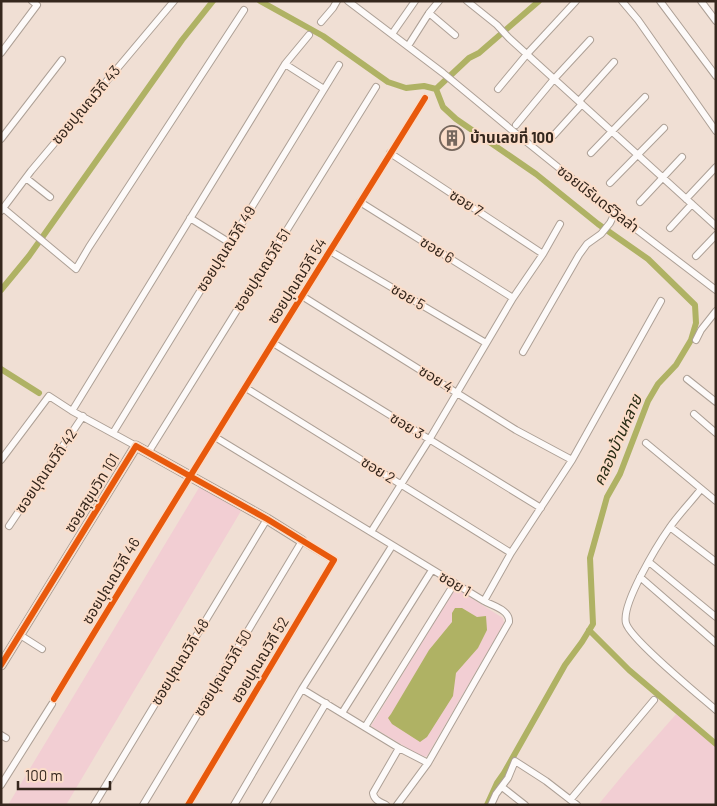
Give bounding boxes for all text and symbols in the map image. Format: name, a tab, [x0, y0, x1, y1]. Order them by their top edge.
street label: ซอยปุณณวิถี 43	[47, 61, 124, 148]
building icon: บ้านเลขที่ 100	[439, 125, 465, 151]
place label: บ้านเลขที่ 100	[470, 127, 554, 146]
street label: ซอยนิรันดร์วิลล่า	[554, 161, 643, 236]
street label: ซอย 7	[447, 185, 487, 220]
street label: ซอยปุณณวิถี 49	[192, 202, 260, 295]
street label: ซอยปุณณวิถี 51	[229, 225, 295, 315]
street label: ซอย 6	[417, 232, 458, 266]
street label: ซอยปุณณวิถี 54	[263, 234, 330, 327]
street label: ซอย 5	[388, 279, 429, 313]
street label: ซอย 4	[416, 361, 457, 396]
water label: คลองบ้านหลาย	[588, 390, 646, 488]
street label: ซอย 3	[387, 408, 428, 442]
street label: ซอยปุณณวิถี 42	[10, 425, 81, 517]
street label: ซอยสุขุมวิท 101	[60, 450, 123, 536]
street label: ซอย 2	[358, 452, 399, 487]
street label: ซอยปุณณวิถี 46	[77, 534, 144, 627]
street label: ซอย 1	[436, 567, 475, 600]
street label: ซอยปุณณวิถี 52	[226, 613, 293, 706]
street label: ซอยปุณณวิถี 48	[146, 615, 213, 709]
street label: ซอยปุณณวิถี 50	[189, 626, 256, 720]
scale bar	[18, 758, 110, 790]
text: 100 m	[25, 766, 63, 784]

